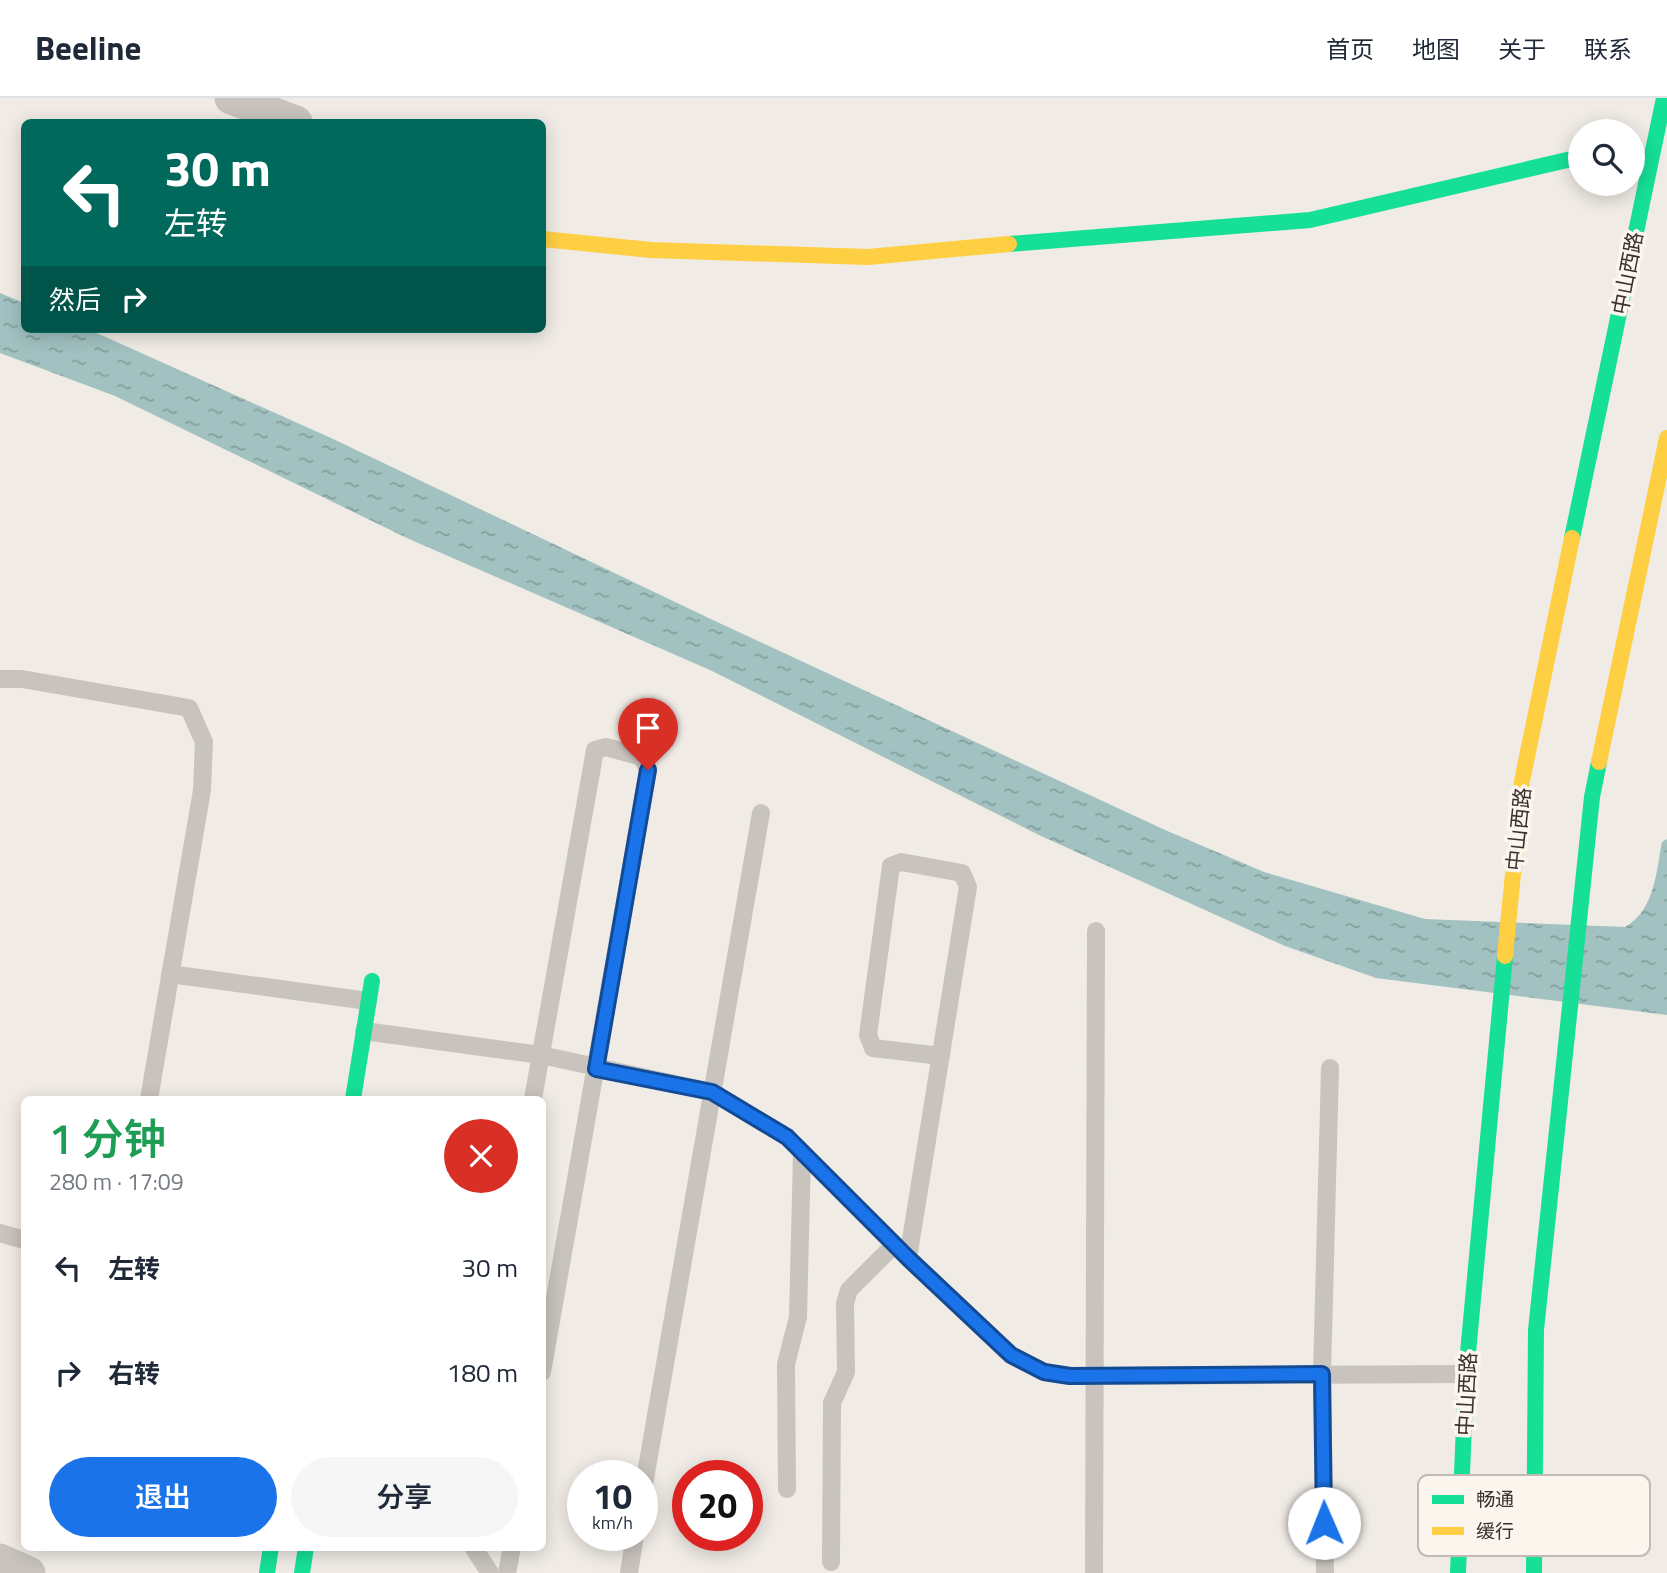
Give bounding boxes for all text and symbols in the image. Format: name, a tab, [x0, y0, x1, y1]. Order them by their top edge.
text: Beeline	[35, 23, 141, 73]
text: 首页	[1326, 31, 1374, 67]
text: 地图	[1412, 31, 1460, 67]
text: 关于	[1498, 31, 1546, 67]
text: 联系	[1584, 31, 1632, 67]
map controls	[1568, 119, 1645, 196]
button: search	[1568, 119, 1645, 196]
text: 30 m	[164, 130, 271, 205]
icon: left	[49, 147, 140, 238]
text: 左转	[164, 199, 228, 247]
street label: 中山西路	[1603, 229, 1651, 317]
text: 然后	[49, 280, 101, 319]
icon: right	[115, 280, 153, 318]
pin	[618, 698, 678, 770]
icon: arrive	[629, 709, 667, 747]
street label: 中山西路	[1498, 786, 1538, 872]
text: 1 分钟	[49, 1106, 166, 1170]
button: close	[444, 1119, 518, 1193]
text: 280 m · 17:09	[49, 1164, 184, 1199]
text: 30 m	[461, 1248, 518, 1287]
icon: left	[49, 1249, 87, 1287]
text: 左转	[108, 1249, 160, 1288]
street label: 中山西路	[1448, 1351, 1484, 1437]
text: 180 m	[447, 1353, 518, 1392]
icon: right	[49, 1354, 87, 1392]
text: 右转	[108, 1354, 160, 1393]
button: 退出	[49, 1457, 277, 1537]
button: 分享	[291, 1457, 518, 1537]
speed limit sign: 20	[672, 1460, 763, 1551]
text: 10	[593, 1469, 632, 1523]
legend	[1418, 1475, 1650, 1556]
text: 畅通	[1476, 1484, 1514, 1513]
position arrow	[1287, 1486, 1361, 1560]
text: km/h	[592, 1509, 633, 1536]
text: 缓行	[1476, 1516, 1514, 1545]

